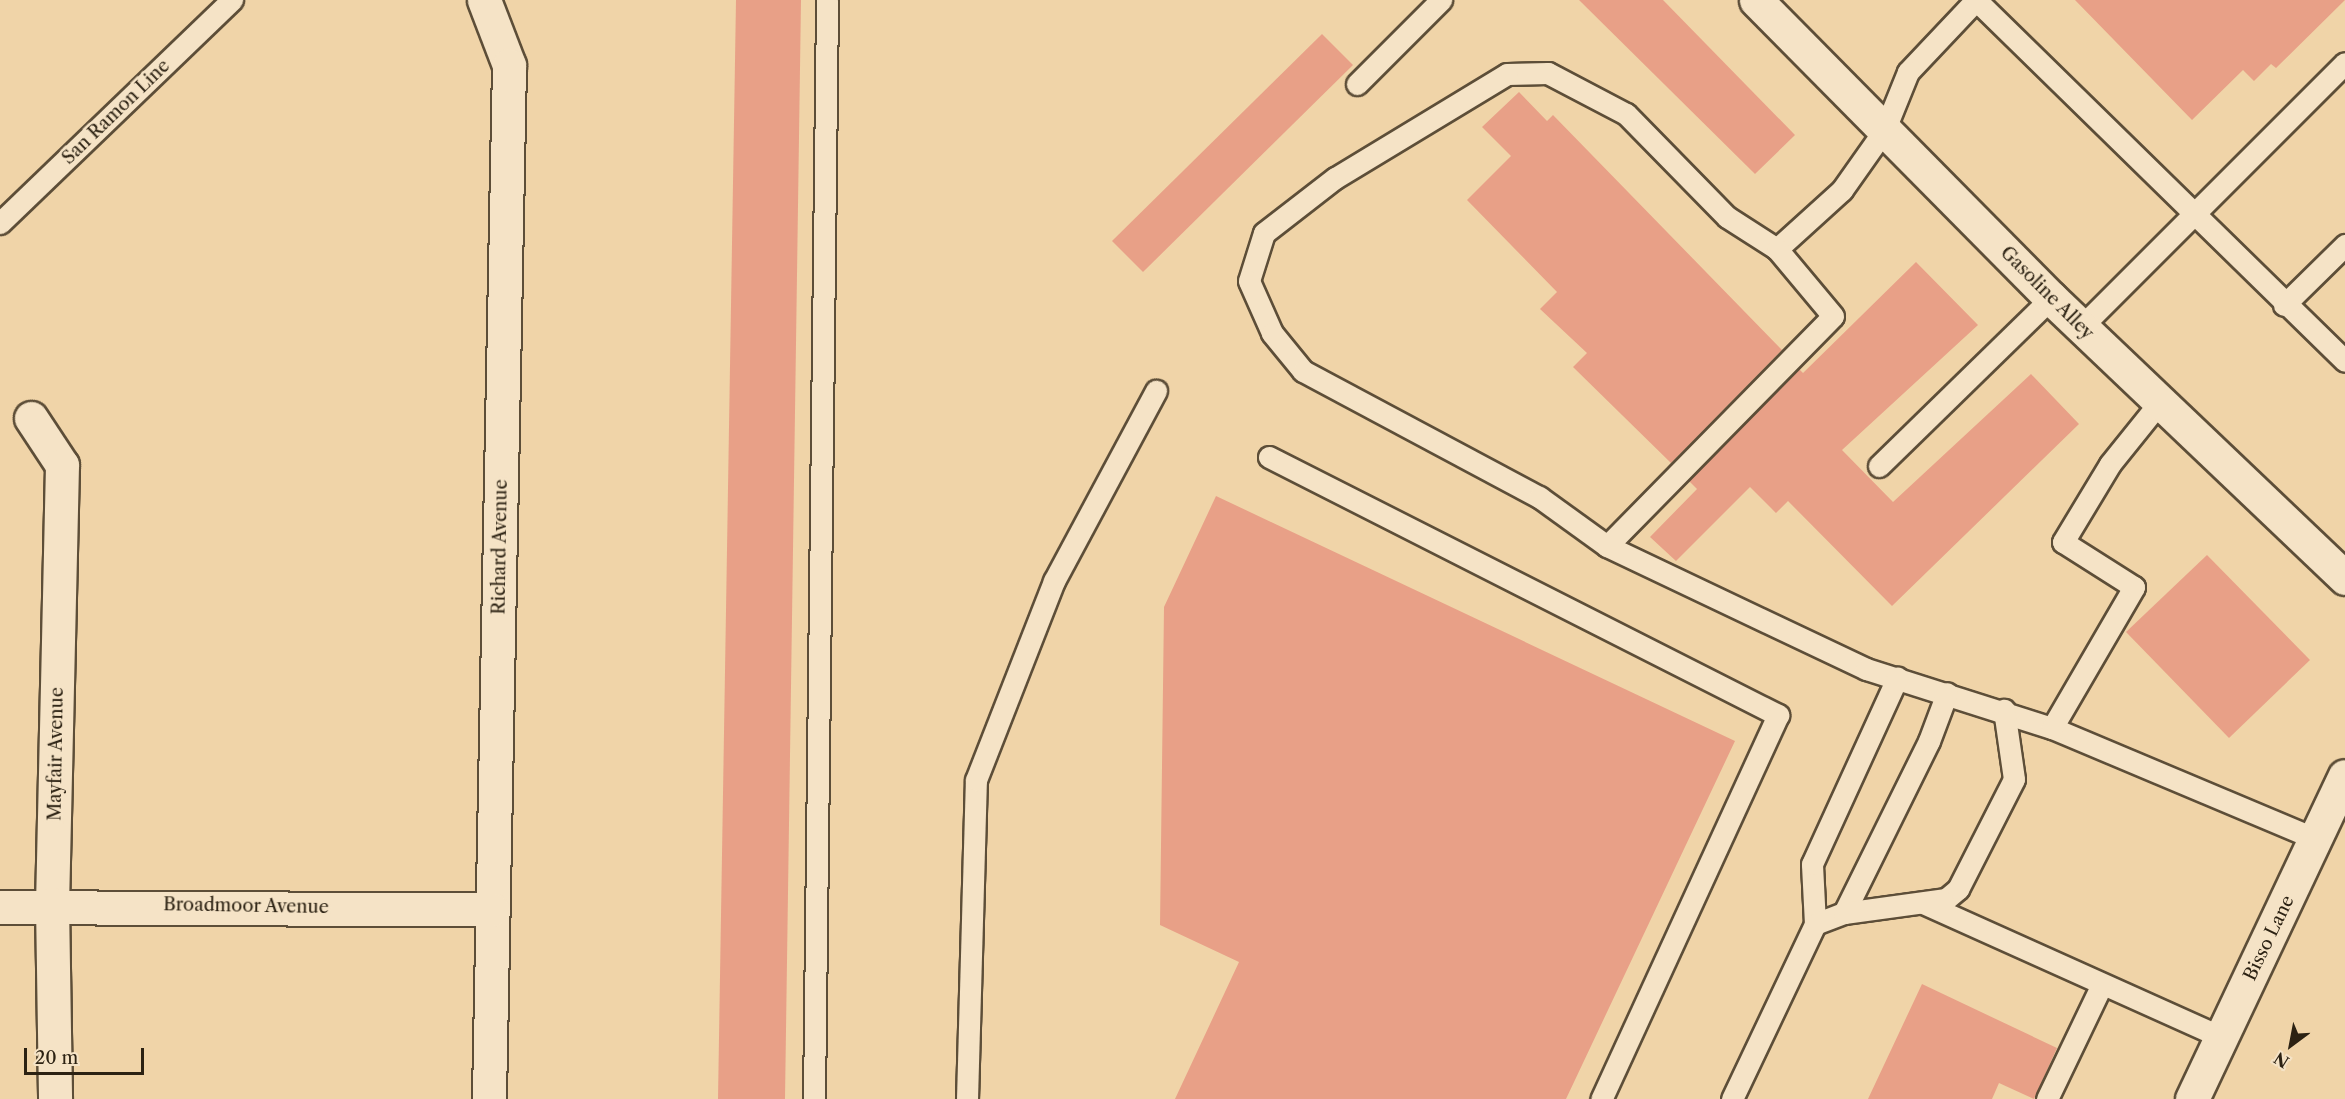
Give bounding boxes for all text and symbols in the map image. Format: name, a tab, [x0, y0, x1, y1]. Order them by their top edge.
street label: San Ramon Line	[58, 55, 174, 169]
street label: Gasoline Alley	[1996, 242, 2098, 344]
street label: Richard Avenue	[488, 479, 512, 615]
street label: Mayfair Avenue	[44, 686, 68, 822]
street label: Bisso Lane	[2239, 892, 2299, 984]
street label: Broadmoor Avenue	[163, 894, 329, 918]
north arrow	[2261, 1015, 2321, 1075]
scale bar	[27, 1036, 147, 1074]
text: 20 m	[35, 1047, 78, 1069]
text: N	[2270, 1048, 2293, 1072]

